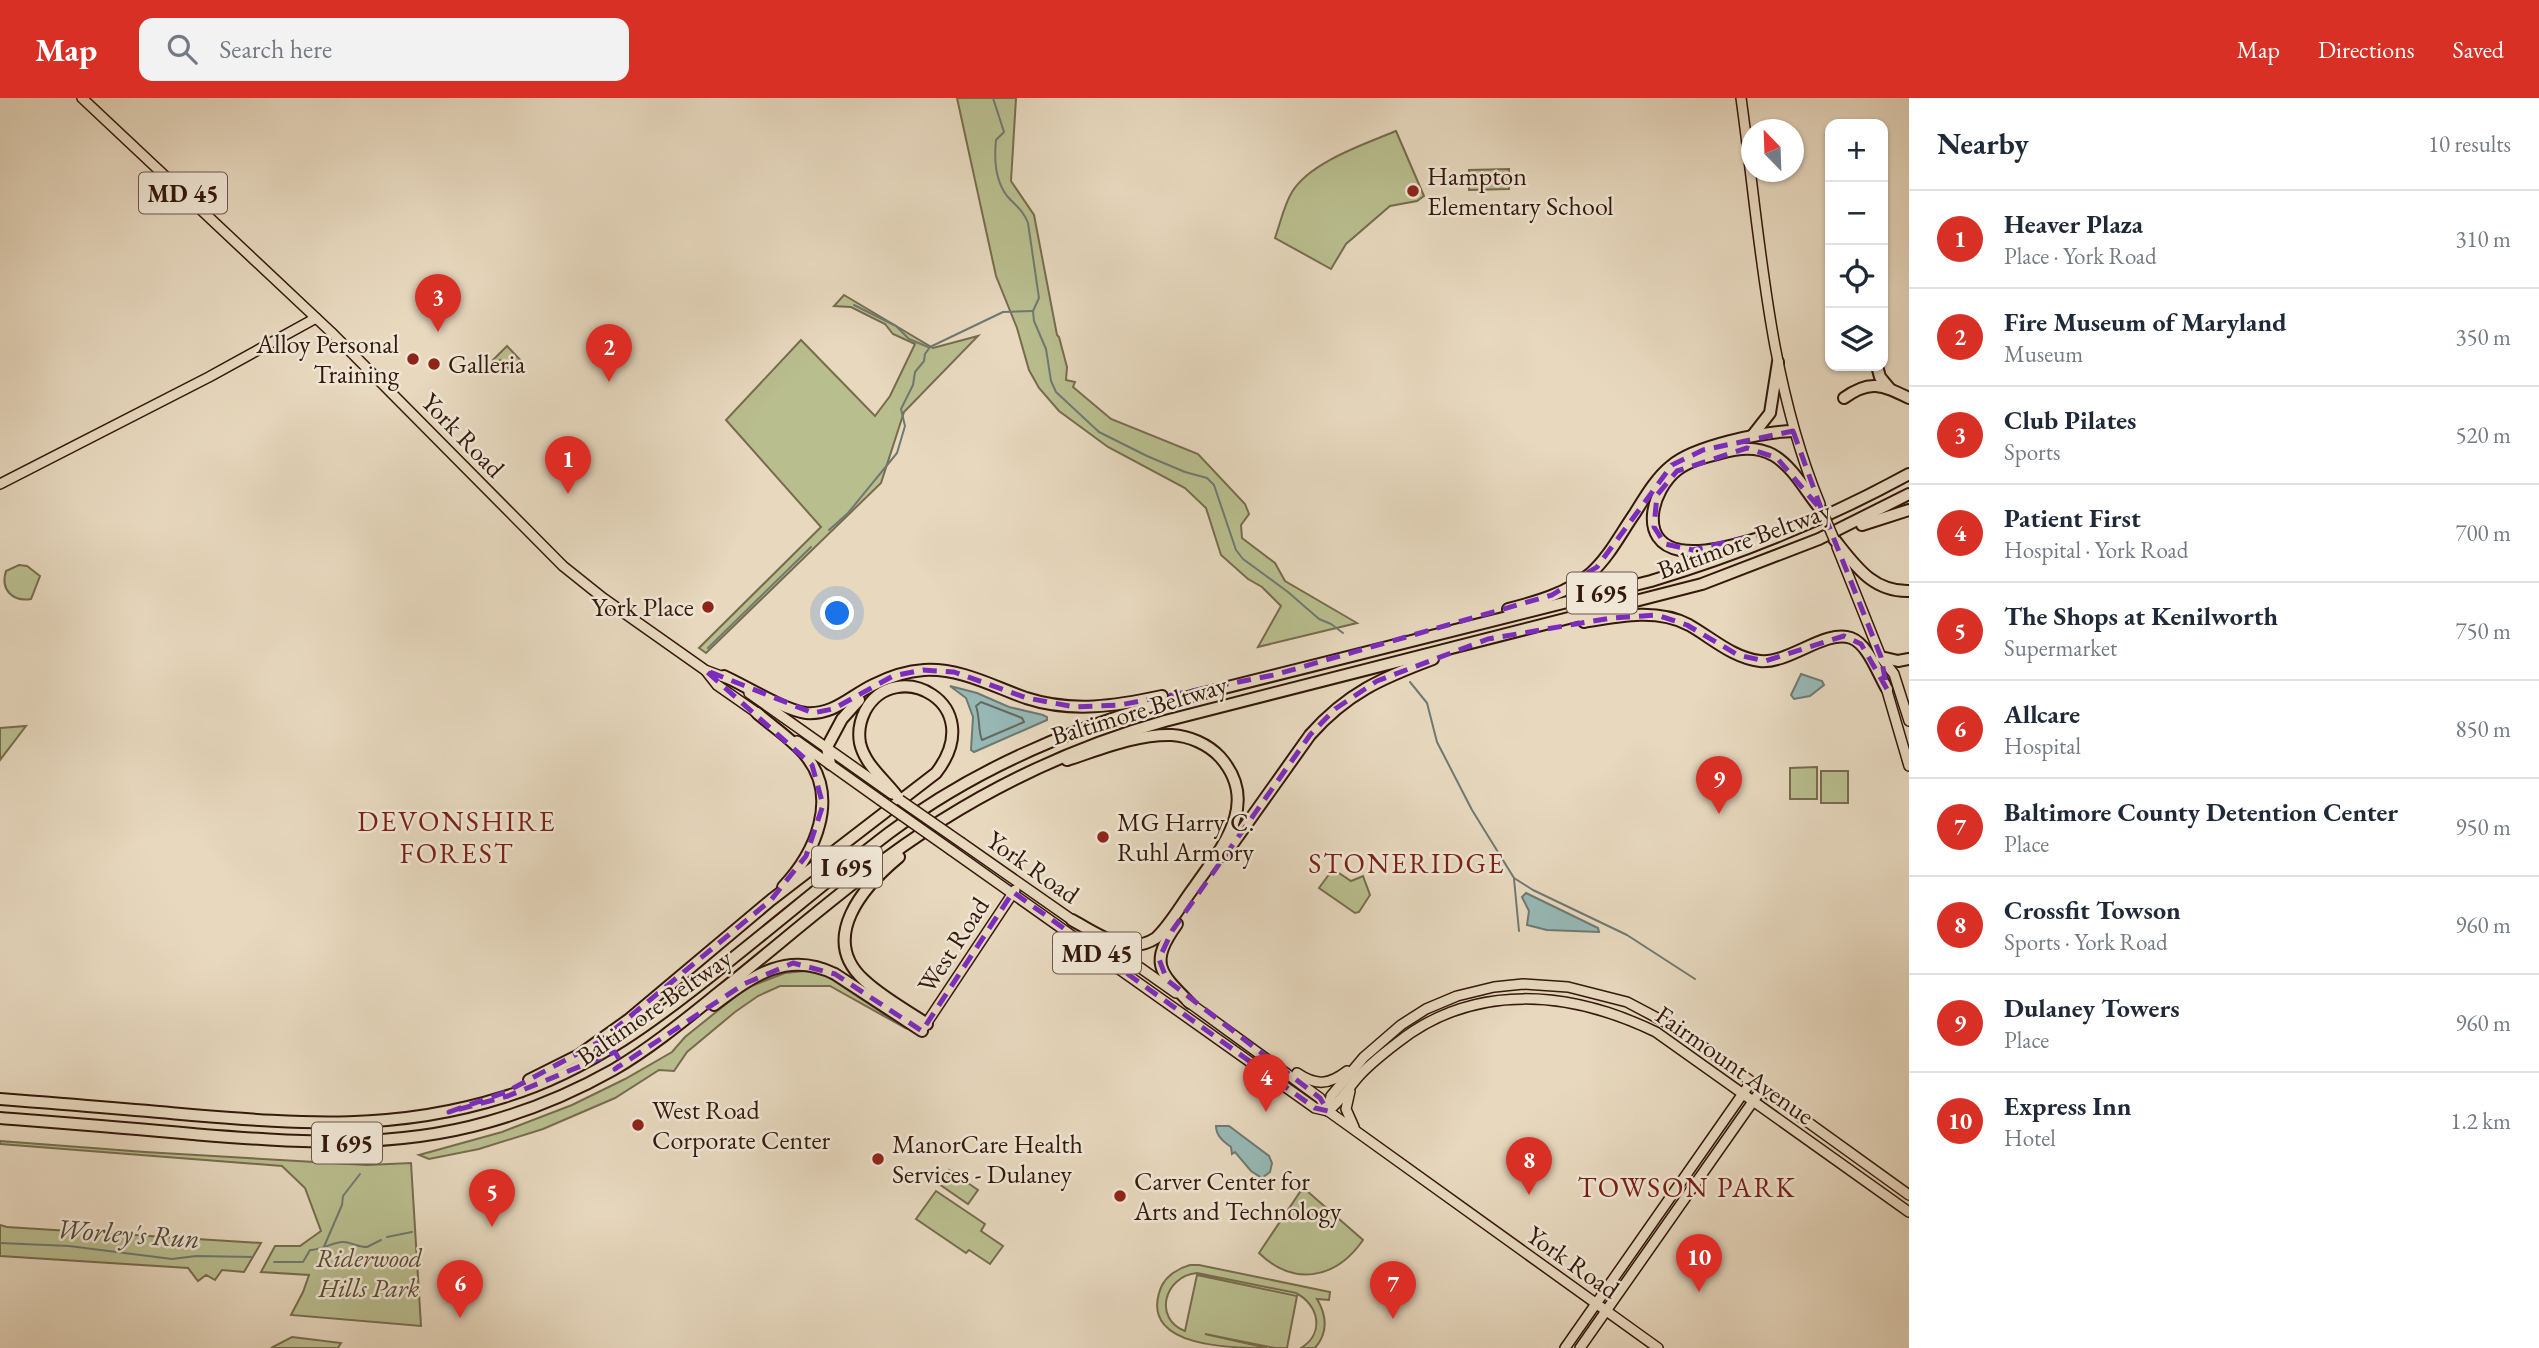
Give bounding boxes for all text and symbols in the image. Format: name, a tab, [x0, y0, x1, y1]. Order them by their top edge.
search box	[139, 18, 629, 81]
text: Map	[35, 28, 97, 71]
icon: search	[163, 30, 201, 68]
text: Search here	[219, 32, 332, 66]
text: Map	[2237, 34, 2280, 65]
text: Directions	[2318, 34, 2415, 65]
text: Saved	[2453, 34, 2504, 65]
north arrow	[1741, 119, 1804, 182]
map controls	[1825, 119, 1888, 371]
button: +	[1825, 119, 1888, 182]
text: Nearby	[1937, 124, 2029, 163]
text: 10 results	[2428, 129, 2511, 159]
place label: Hampton Elementary School	[1427, 159, 1614, 223]
road number: MD 45	[139, 172, 227, 214]
button: −	[1825, 182, 1888, 245]
marker: Hampton Elementary School	[1405, 183, 1421, 199]
text: Heaver Plaza	[2004, 207, 2143, 241]
text: 1	[1954, 224, 1966, 254]
text: 310 m	[2455, 224, 2511, 254]
text: Place · York Road	[2004, 241, 2157, 271]
button: locate	[1825, 245, 1888, 308]
pin: 3	[415, 274, 461, 332]
text: Fire Museum of Maryland	[2004, 305, 2287, 339]
button: layers	[1825, 308, 1888, 371]
text: 2	[1954, 322, 1966, 352]
text: 350 m	[2455, 322, 2511, 352]
pin: 2	[586, 324, 632, 382]
place label: Alloy Personal Training	[255, 327, 400, 391]
text: Museum	[2004, 339, 2083, 369]
place label: Galleria	[448, 347, 526, 381]
marker: Alloy Personal Training	[405, 351, 421, 367]
marker: Galleria	[426, 356, 442, 372]
street label: York Road	[414, 385, 513, 485]
text: Club Pilates	[2004, 403, 2136, 437]
text: 3	[1954, 420, 1966, 450]
text: 520 m	[2455, 420, 2511, 450]
pin: 1	[545, 436, 591, 494]
text: Sports	[2004, 437, 2060, 467]
street label: Baltimore Beltway	[1653, 493, 1836, 587]
text: Patient First	[2004, 501, 2141, 535]
text: 4	[1954, 518, 1966, 548]
text: 700 m	[2455, 518, 2511, 548]
text: Hospital · York Road	[2004, 535, 2188, 565]
road number: I 695	[1567, 572, 1637, 614]
place label: York Place	[591, 590, 694, 624]
your location	[820, 596, 854, 630]
marker: York Place	[700, 599, 716, 615]
text: The Shops at Kenilworth	[2004, 599, 2278, 633]
text: 5	[1954, 616, 1966, 646]
text: 750 m	[2455, 616, 2511, 646]
text: Supermarket	[2004, 633, 2117, 663]
street label: Baltimore Beltway	[1047, 667, 1232, 753]
text: Allcare	[2004, 697, 2080, 731]
text: 6	[1954, 714, 1966, 744]
text: 850 m	[2455, 714, 2511, 744]
text: Hospital	[2004, 731, 2081, 761]
pin: 9	[1696, 756, 1742, 814]
text: Baltimore County Detention Center	[2004, 795, 2398, 829]
district label: DEVONSHIRE FOREST	[357, 803, 557, 871]
place label: MG Harry C. Ruhl Armory	[1117, 805, 1255, 869]
text: 7	[1954, 812, 1966, 842]
text: 950 m	[2455, 812, 2511, 842]
street label: York Road	[980, 823, 1087, 912]
marker: MG Harry C. Ruhl Armory	[1095, 829, 1111, 845]
text: Place	[2004, 829, 2049, 859]
district label: STONERIDGE	[1308, 845, 1506, 881]
road number: I 695	[812, 846, 882, 888]
street label: West Road	[909, 890, 997, 999]
text: Crossfit Towson	[2004, 893, 2181, 927]
text: 8	[1954, 910, 1966, 940]
text: 960 m	[2455, 910, 2511, 940]
text: Sports · York Road	[2004, 927, 2168, 957]
road number: MD 45	[1053, 932, 1141, 974]
street label: Baltimore Beltway	[570, 940, 739, 1073]
text: Dulaney Towers	[2004, 991, 2180, 1025]
street label: Fairmount Avenue	[1649, 998, 1821, 1132]
text: 9	[1954, 1008, 1966, 1038]
text: 960 m	[2455, 1008, 2511, 1038]
text: Place	[2004, 1025, 2049, 1055]
pin: 4	[1243, 1054, 1289, 1112]
text: Express Inn	[2004, 1089, 2131, 1123]
place label: West Road Corporate Center	[652, 1093, 831, 1157]
text: 10	[1948, 1106, 1972, 1136]
text: 1.2 km	[2450, 1106, 2511, 1136]
marker: West Road Corporate Center	[630, 1117, 646, 1133]
road number: I 695	[312, 1122, 382, 1163]
text: Hotel	[2004, 1123, 2056, 1153]
place label: ManorCare Health Services - Dulaney	[892, 1127, 1083, 1191]
pin: 8	[1506, 1137, 1552, 1195]
marker: ManorCare Health Services - Dulaney	[870, 1151, 886, 1167]
place label: Carver Center for Arts and Technology	[1133, 1164, 1342, 1228]
pin: 5	[469, 1169, 515, 1227]
district label: TOWSON PARK	[1578, 1169, 1796, 1205]
marker: Carver Center for Arts and Technology	[1112, 1188, 1128, 1204]
water label: Worley's Run	[55, 1210, 201, 1256]
street label: York Road	[1520, 1218, 1627, 1307]
pin: 10	[1676, 1234, 1722, 1292]
park label: Riderwood Hills Park	[316, 1241, 423, 1305]
pin: 6	[437, 1260, 483, 1318]
pin: 7	[1370, 1261, 1416, 1319]

